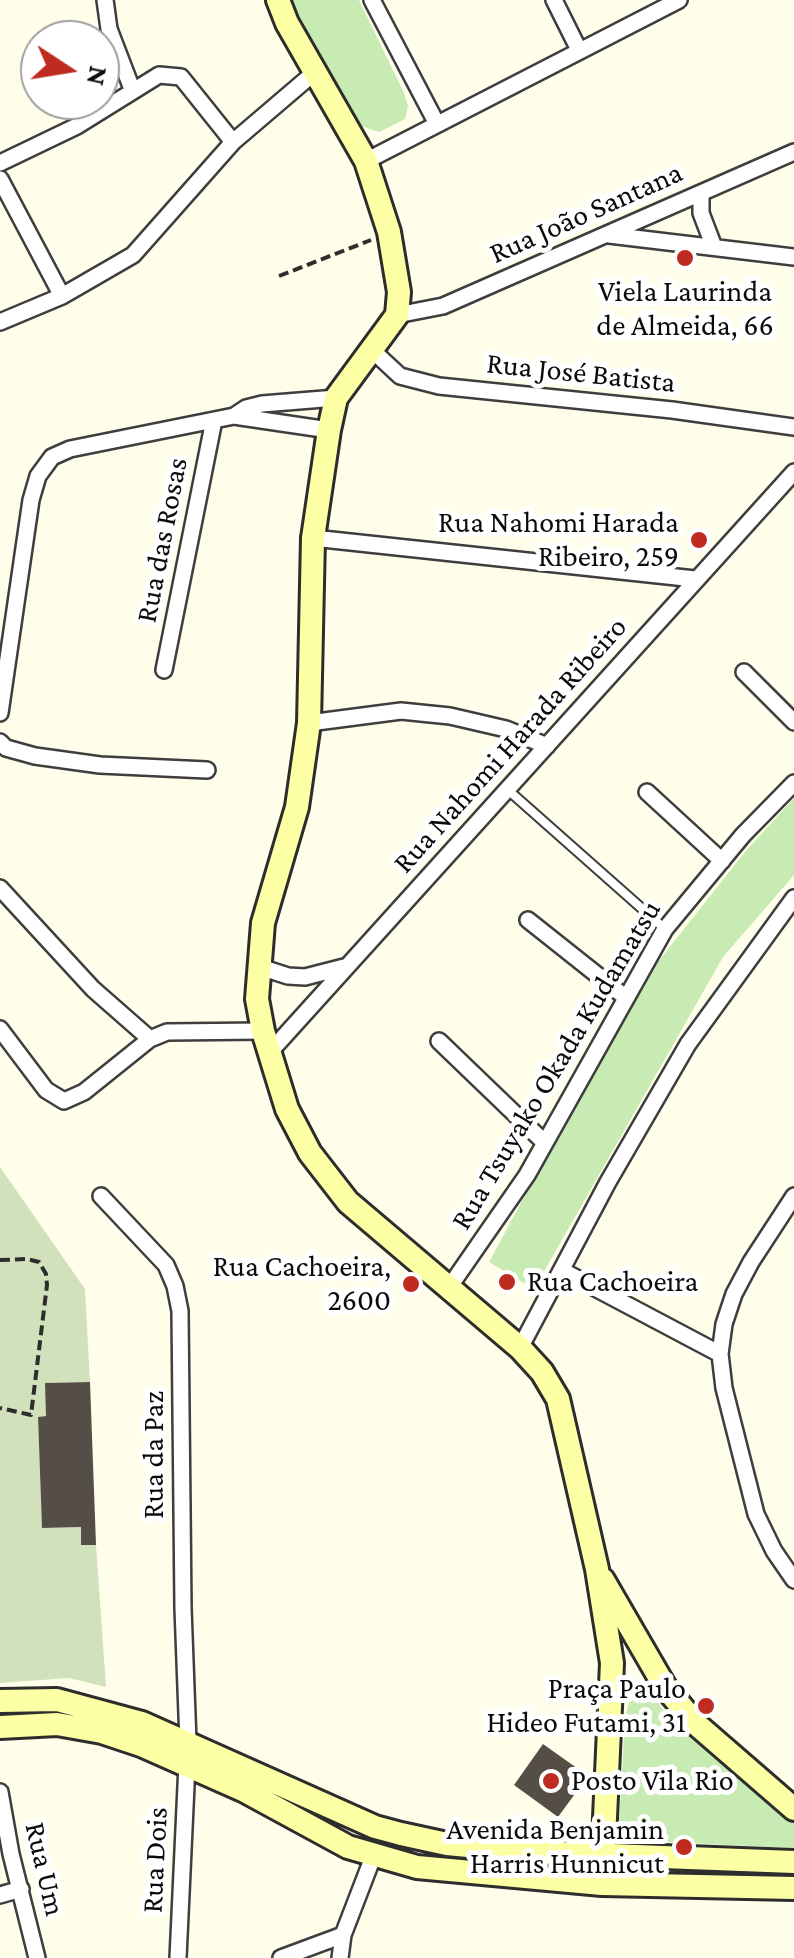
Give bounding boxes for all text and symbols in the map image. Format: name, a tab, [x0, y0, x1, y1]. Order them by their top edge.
north arrow	[20, 20, 120, 120]
text: N	[81, 63, 115, 88]
street label: Rua João Santana	[484, 154, 688, 272]
marker: Viela Laurinda de Almeida, 66	[674, 247, 696, 269]
place label: Viela Laurinda de Almeida, 66	[596, 274, 774, 344]
street label: Rua José Batista	[485, 345, 677, 401]
street label: Rua das Rosas	[128, 454, 196, 626]
place label: Rua Nahomi Harada Ribeiro, 259	[438, 505, 679, 576]
marker: Rua Nahomi Harada Ribeiro, 259	[688, 529, 710, 551]
street label: Rua Nahomi Harada Ribeiro	[385, 609, 635, 881]
street label: Rua Tsuyako Okada Kudamatsu	[443, 894, 669, 1236]
place label: Rua Cachoeira, 2600	[213, 1249, 391, 1320]
place label: Rua Cachoeira	[527, 1264, 698, 1300]
marker: Rua Cachoeira	[496, 1271, 518, 1293]
marker: Rua Cachoeira, 2600	[400, 1273, 422, 1295]
street label: Rua da Paz	[136, 1391, 172, 1519]
place label: Praça Paulo Hideo Futami, 31	[486, 1671, 686, 1742]
marker: Praça Paulo Hideo Futami, 31	[695, 1695, 717, 1717]
place label: Posto Vila Rio	[571, 1763, 734, 1799]
marker: Posto Vila Rio	[540, 1770, 562, 1792]
street label: Rua Dois	[134, 1806, 176, 1914]
place label: Avenida Benjamin Harris Hunnicut	[447, 1812, 664, 1882]
street label: Rua Um	[17, 1819, 73, 1919]
marker: Avenida Benjamin Harris Hunnicut	[673, 1836, 695, 1858]

